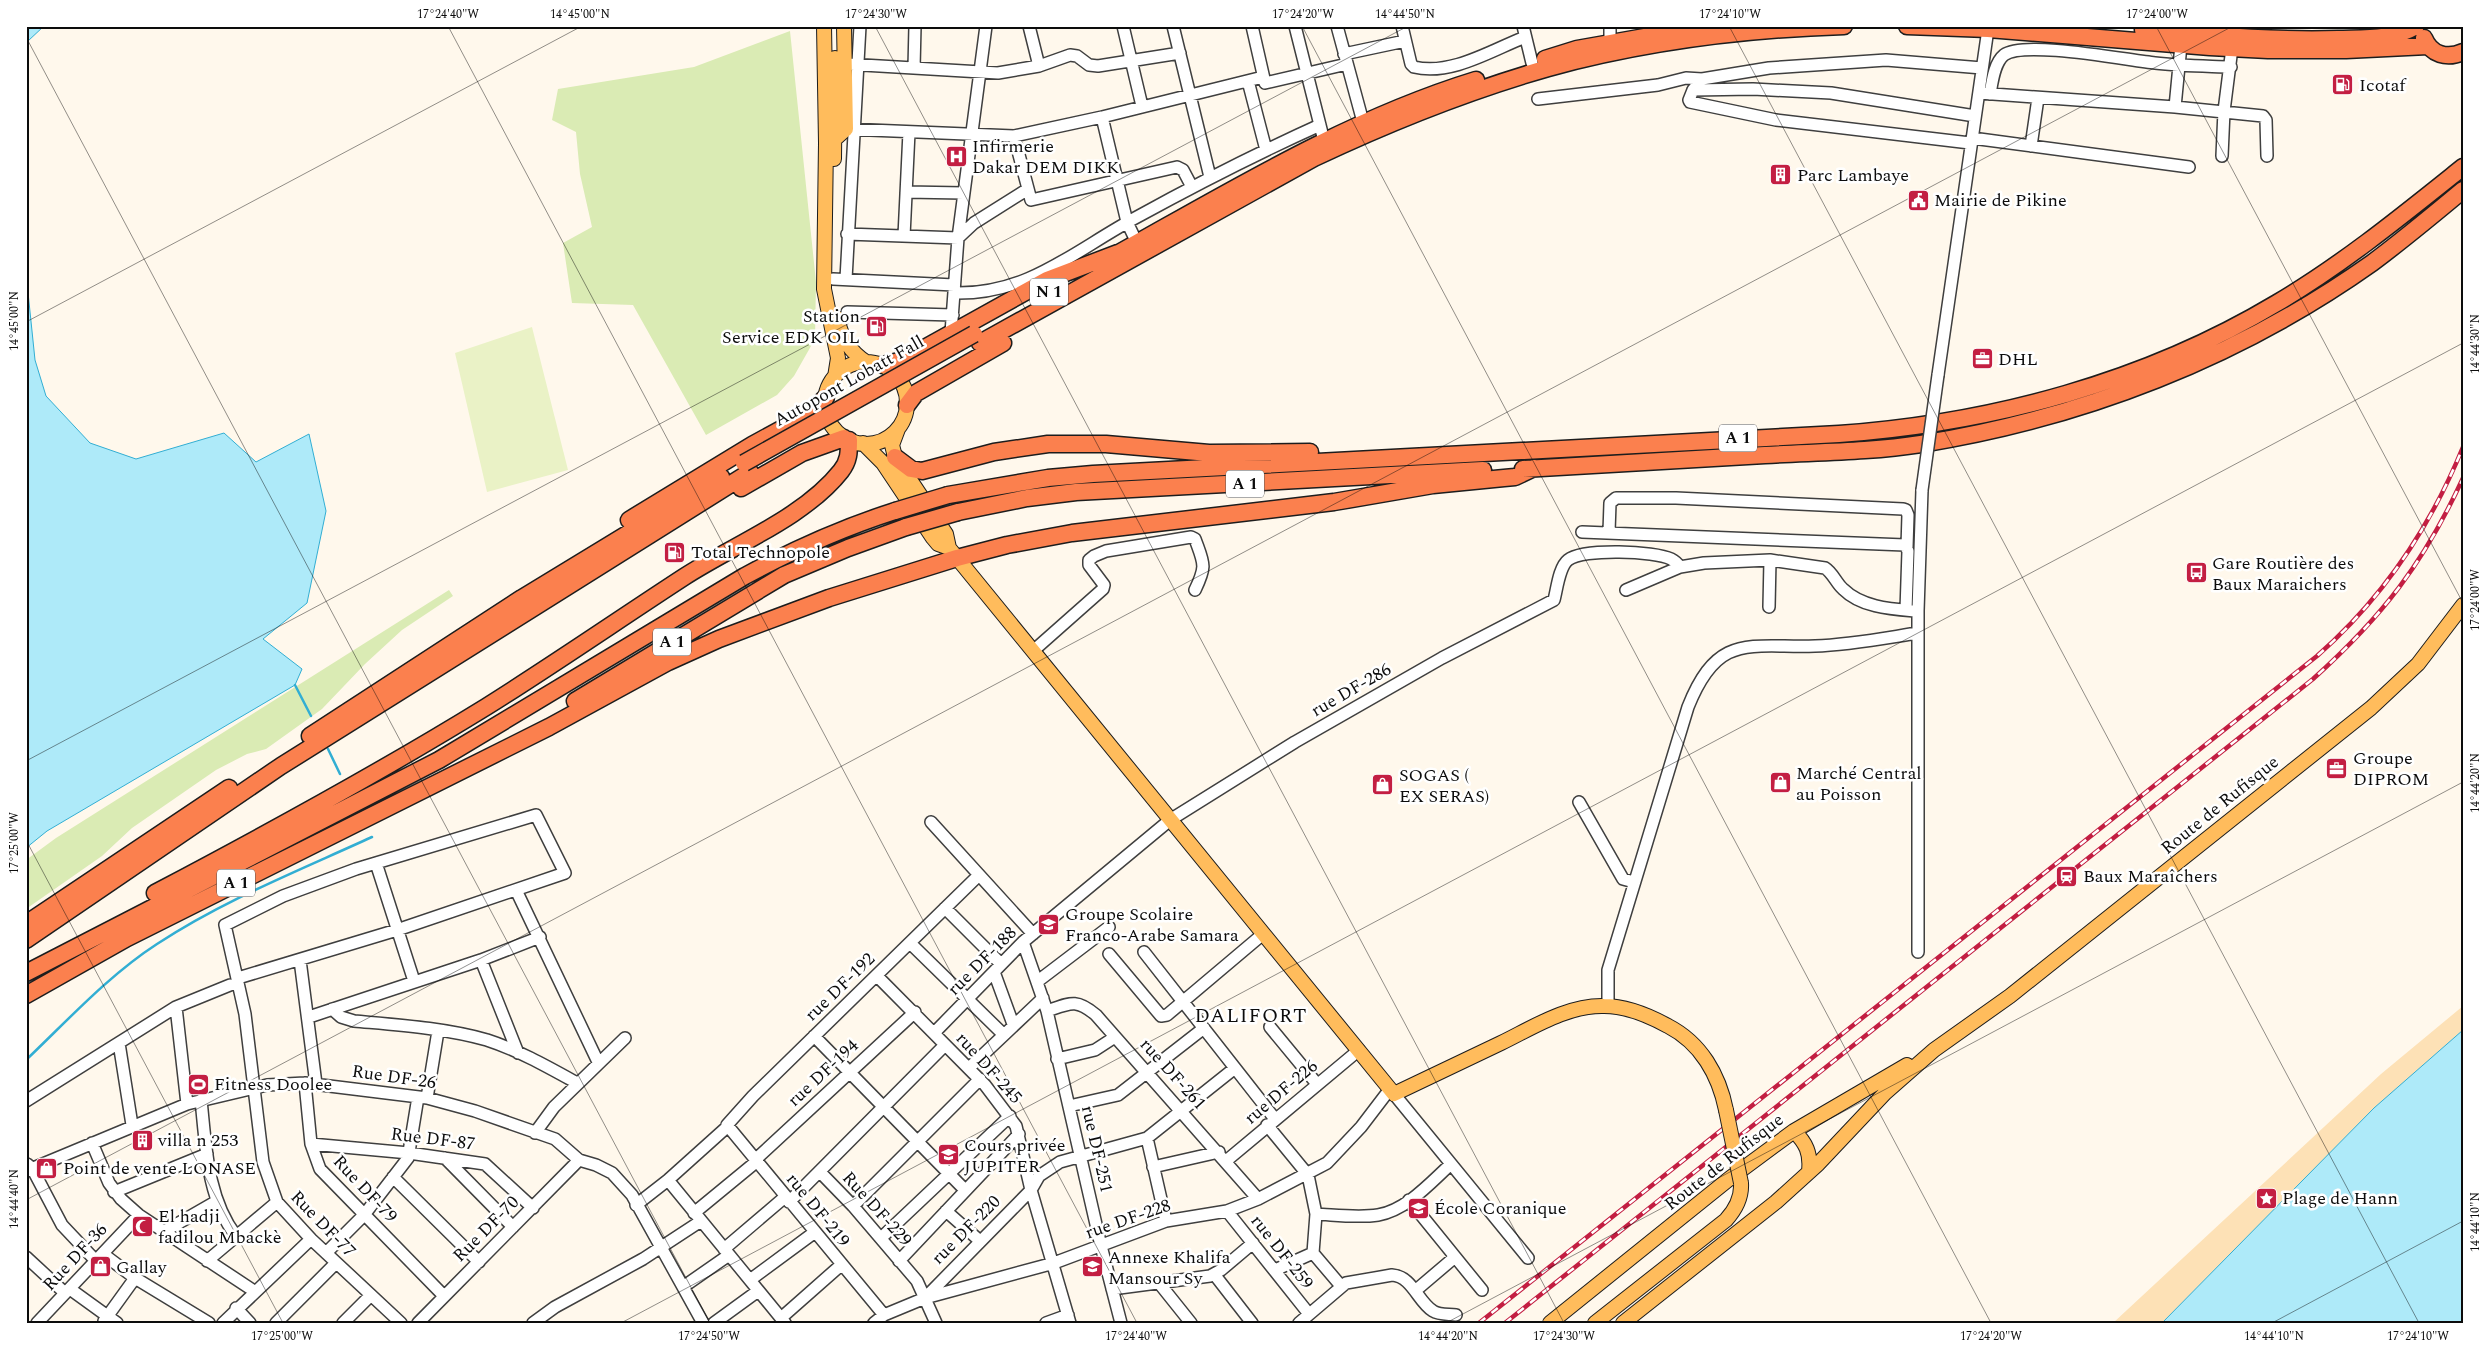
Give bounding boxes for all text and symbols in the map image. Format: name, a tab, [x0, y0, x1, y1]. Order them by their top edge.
text: 17°24'40"W	[417, 5, 479, 24]
text: 14°45'00"N	[550, 5, 610, 24]
text: 17°24'30"W	[845, 5, 907, 24]
text: 17°24'20"W	[1272, 5, 1334, 24]
text: 14°44'50"N	[1375, 5, 1435, 24]
text: 17°24'10"W	[1699, 5, 1761, 24]
text: 17°24'00"W	[2126, 5, 2188, 24]
place label: Icotaf	[2359, 72, 2407, 99]
fuel station icon: Icotaf	[2331, 73, 2355, 97]
place label: Infirmerie Dakar DEM DIKK	[972, 133, 1119, 181]
hospital icon: Infirmerie Dakar DEM DIKK	[944, 144, 968, 168]
place label: Parc Lambaye	[1797, 162, 1909, 189]
building icon: Parc Lambaye	[1769, 163, 1793, 187]
place label: Mairie de Pikine	[1934, 187, 2067, 214]
public building icon: Mairie de Pikine	[1906, 188, 1930, 212]
road number: N 1	[1030, 278, 1068, 306]
text: 14°45'00"N	[5, 291, 24, 351]
place label: Station Service EDK OIL	[722, 303, 860, 351]
fuel station icon: Station Service EDK OIL	[864, 314, 888, 338]
text: 14°44'30"N	[2466, 314, 2485, 374]
street label: Autopont Lobatt Fall	[769, 328, 929, 434]
place label: DHL	[1998, 346, 2038, 373]
office icon: DHL	[1970, 347, 1994, 371]
road number: A 1	[1719, 424, 1757, 452]
road number: A 1	[1226, 470, 1264, 498]
place label: Total Technopole	[691, 539, 830, 566]
fuel station icon: Total Technopole	[663, 540, 687, 564]
place label: Gare Routière des Baux Maraichers	[2212, 550, 2354, 598]
bus stop icon: Gare Routière des Baux Maraichers	[2184, 561, 2208, 585]
text: 17°24'00"W	[2466, 569, 2485, 631]
road number: A 1	[653, 628, 691, 656]
street label: rue DF-286	[1306, 656, 1396, 724]
place label: Groupe DIPROM	[2353, 745, 2429, 793]
street label: Route de Rufisque	[2155, 749, 2285, 861]
text: 14°44'20"N	[2466, 753, 2485, 813]
office icon: Groupe DIPROM	[2325, 756, 2349, 780]
place label: Marché Central au Poisson	[1796, 760, 1922, 808]
place label: SOGAS ( EX SERAS)	[1399, 762, 1489, 810]
shop icon: Marché Central au Poisson	[1768, 771, 1792, 795]
shop icon: SOGAS ( EX SERAS)	[1371, 773, 1395, 797]
text: 17°25'00"W	[5, 812, 24, 874]
place label: Baux Maraîchers	[2083, 863, 2218, 890]
station icon: Baux Maraîchers	[2055, 864, 2079, 888]
road number: A 1	[217, 870, 255, 896]
place label: Groupe Scolaire Franco-Arabe Samara	[1065, 901, 1239, 949]
school or university icon: Groupe Scolaire Franco-Arabe Samara	[1037, 912, 1061, 936]
street label: rue DF-188	[941, 920, 1023, 1002]
street label: rue DF-192	[799, 946, 881, 1028]
district label: DALIFORT	[1194, 1001, 1308, 1031]
street label: rue DF-245	[949, 1026, 1029, 1110]
street label: rue DF-261	[1133, 1032, 1213, 1116]
street label: rue DF-194	[781, 1033, 865, 1113]
street label: rue DF-226	[1238, 1053, 1324, 1131]
street label: Rue DF-26	[350, 1058, 438, 1096]
place label: Fitness Doolee	[214, 1071, 332, 1098]
sports icon: Fitness Doolee	[186, 1072, 210, 1096]
street label: rue DF-251	[1074, 1103, 1120, 1195]
street label: Route de Rufisque	[1659, 1107, 1789, 1217]
street label: Rue DF-87	[389, 1120, 477, 1158]
place label: villa n 253	[157, 1127, 238, 1154]
building icon: villa n 253	[130, 1128, 154, 1152]
place label: Cours privée JUPITER	[964, 1132, 1065, 1180]
school or university icon: Cours privée JUPITER	[936, 1143, 960, 1167]
street label: Rue DF-79	[326, 1149, 404, 1229]
place label: Point de vente LONASE	[63, 1155, 256, 1182]
shop icon: Point de vente LONASE	[35, 1156, 59, 1180]
street label: Rue DF-229	[836, 1165, 918, 1253]
street label: rue DF-219	[780, 1167, 856, 1253]
text: 14°44'40"N	[5, 1169, 24, 1229]
street label: Rue DF-77	[284, 1184, 362, 1264]
place label: Plage de Hann	[2282, 1185, 2398, 1212]
place icon: Plage de Hann	[2254, 1186, 2278, 1210]
street label: rue DF-220	[925, 1189, 1007, 1271]
street label: Rue DF-70	[447, 1190, 525, 1268]
street label: rue DF-228	[1082, 1192, 1174, 1246]
text: 14°44'10"N	[2466, 1192, 2485, 1252]
place label: École Coranique	[1434, 1195, 1566, 1222]
school or university icon: École Coranique	[1406, 1196, 1430, 1220]
place label: El hadji fadilou Mbackè	[158, 1203, 282, 1251]
street label: rue DF-259	[1244, 1209, 1320, 1295]
mosque icon: El hadji fadilou Mbackè	[130, 1214, 154, 1238]
street label: Rue DF-36	[36, 1217, 114, 1297]
place label: Annexe Khalifa Mansour Sy	[1108, 1244, 1231, 1292]
place label: Gallay	[116, 1254, 168, 1281]
shop icon: Gallay	[88, 1255, 112, 1279]
school or university icon: Annexe Khalifa Mansour Sy	[1080, 1255, 1104, 1279]
text: 17°25'00"W	[251, 1327, 313, 1346]
text: 17°24'50"W	[678, 1327, 740, 1346]
text: 17°24'40"W	[1105, 1327, 1167, 1346]
text: 14°44'20"N	[1418, 1327, 1478, 1346]
text: 17°24'30"W	[1533, 1327, 1595, 1346]
text: 17°24'20"W	[1960, 1327, 2022, 1346]
text: 14°44'10"N	[2244, 1327, 2304, 1346]
text: 17°24'10"W	[2387, 1327, 2449, 1346]

